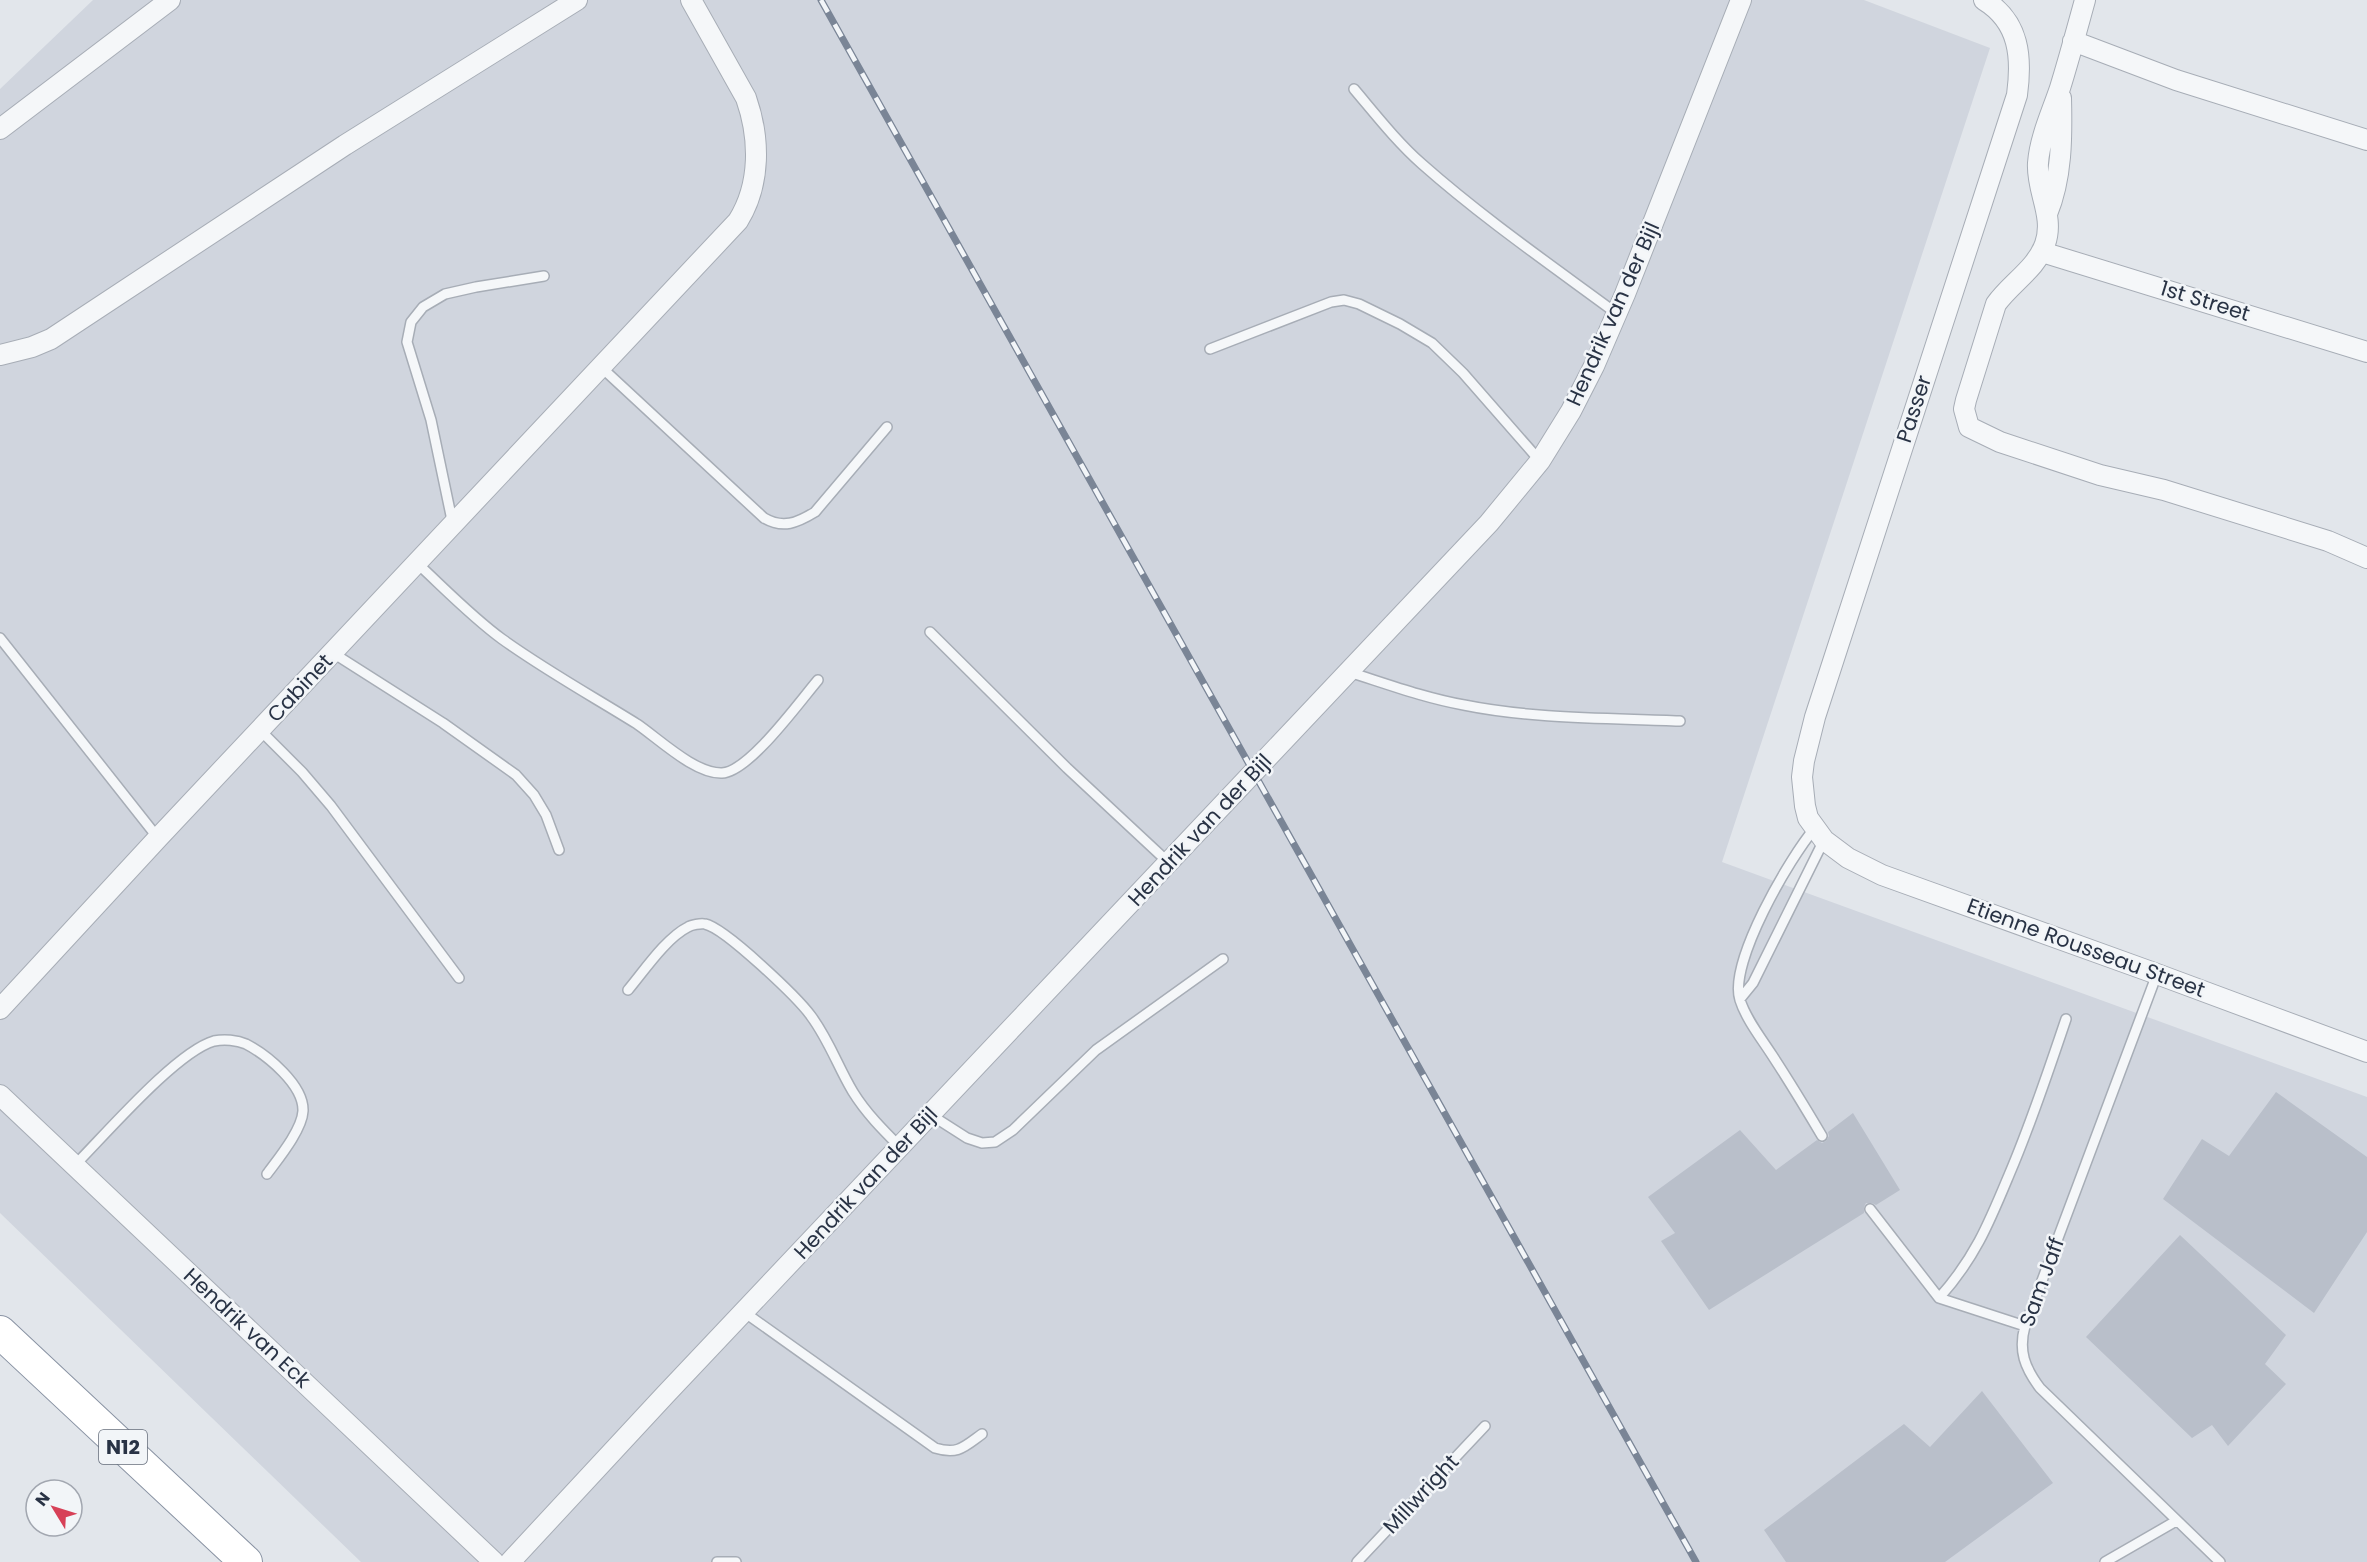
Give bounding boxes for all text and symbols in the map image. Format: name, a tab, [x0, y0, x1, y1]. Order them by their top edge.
street label: Hendrik van der Bijl	[1559, 217, 1666, 410]
street label: 1st Street	[2157, 273, 2254, 328]
street label: Passer	[1889, 371, 1938, 446]
street label: Cabinet	[260, 647, 339, 728]
street label: Hendrik van der Bijl	[1121, 747, 1278, 912]
street label: Etienne Rousseau Street	[1963, 891, 2209, 1004]
street label: Hendrik van der Bijl	[787, 1100, 944, 1265]
street label: Sam Jaff	[2012, 1233, 2071, 1330]
street label: Hendrik van Eck	[177, 1261, 317, 1394]
road number: N12	[99, 1430, 147, 1464]
street label: Millwright	[1376, 1448, 1465, 1540]
north arrow	[24, 1478, 84, 1538]
text: N	[30, 1487, 55, 1511]

